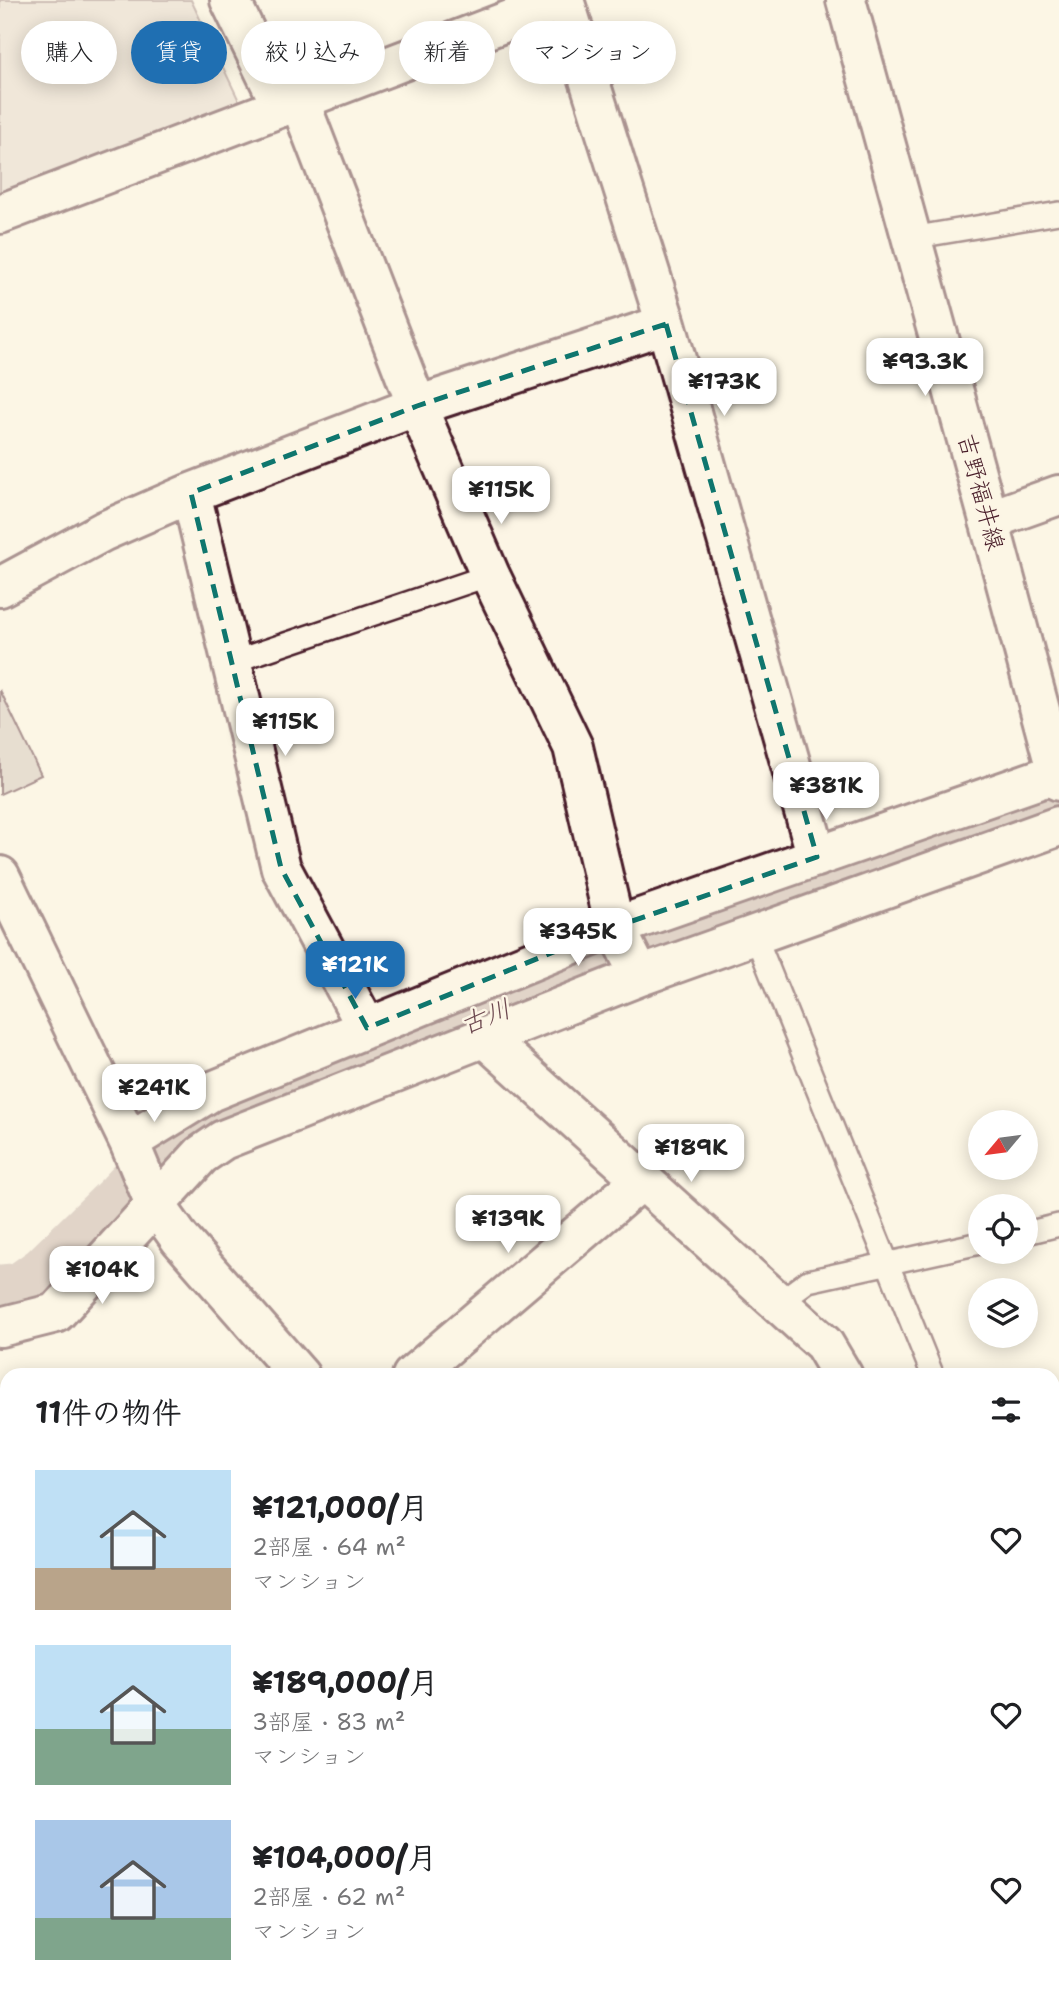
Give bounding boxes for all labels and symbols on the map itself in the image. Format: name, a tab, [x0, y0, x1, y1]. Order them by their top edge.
pin: ¥93.3K	[868, 338, 982, 398]
pin: ¥173K	[675, 358, 773, 418]
street label: 吉野福井線	[950, 430, 1012, 554]
pin: ¥115K	[452, 466, 550, 526]
pin: ¥115K	[236, 698, 334, 758]
pin: ¥381K	[777, 762, 875, 822]
pin: ¥345K	[529, 908, 627, 968]
pin: ¥121K	[306, 942, 404, 1001]
water label: 古川	[454, 990, 516, 1042]
pin: ¥241K	[105, 1064, 203, 1124]
north arrow	[968, 1110, 1038, 1180]
pin: ¥189K	[642, 1124, 740, 1184]
pin: ¥139K	[459, 1196, 557, 1255]
pin: ¥104K	[53, 1246, 151, 1306]

